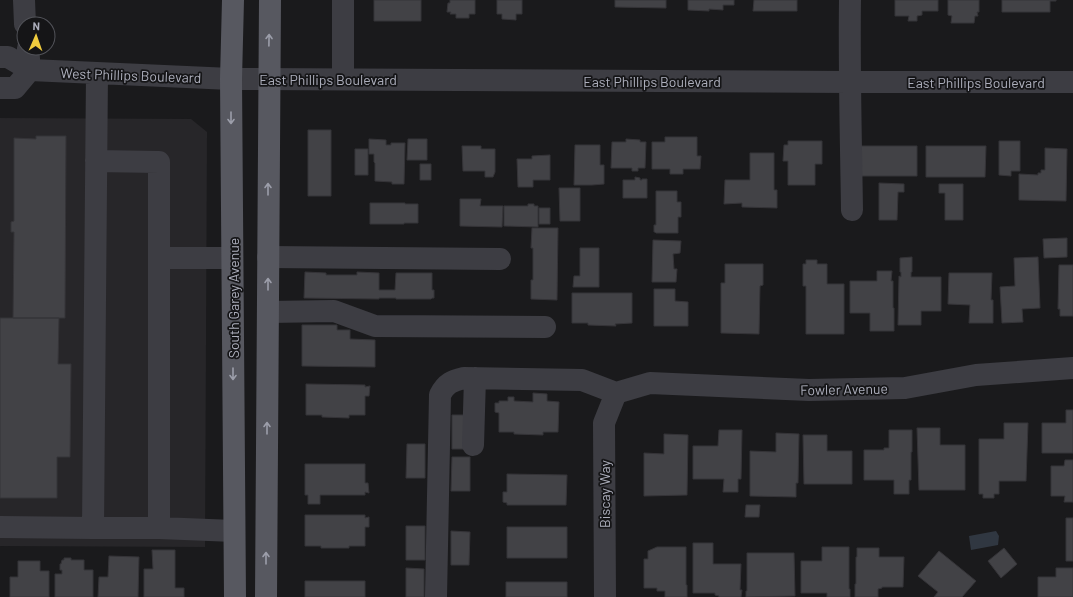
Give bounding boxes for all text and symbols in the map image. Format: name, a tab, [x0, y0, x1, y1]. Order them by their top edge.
north arrow	[16, 16, 56, 56]
text: N	[32, 19, 40, 32]
one-way arrow	[265, 34, 273, 47]
street label: West Phillips Boulevard	[60, 64, 202, 86]
street label: East Phillips Boulevard	[259, 71, 397, 88]
street label: East Phillips Boulevard	[583, 73, 721, 90]
street label: East Phillips Boulevard	[907, 74, 1045, 91]
one-way arrow	[227, 111, 235, 124]
one-way arrow	[264, 183, 272, 196]
street label: South Garey Avenue	[225, 238, 242, 358]
one-way arrow	[264, 278, 272, 291]
one-way arrow	[229, 367, 237, 380]
street label: Fowler Avenue	[800, 380, 888, 398]
one-way arrow	[263, 422, 271, 435]
street label: Biscay Way	[596, 460, 613, 528]
one-way arrow	[262, 552, 270, 565]

